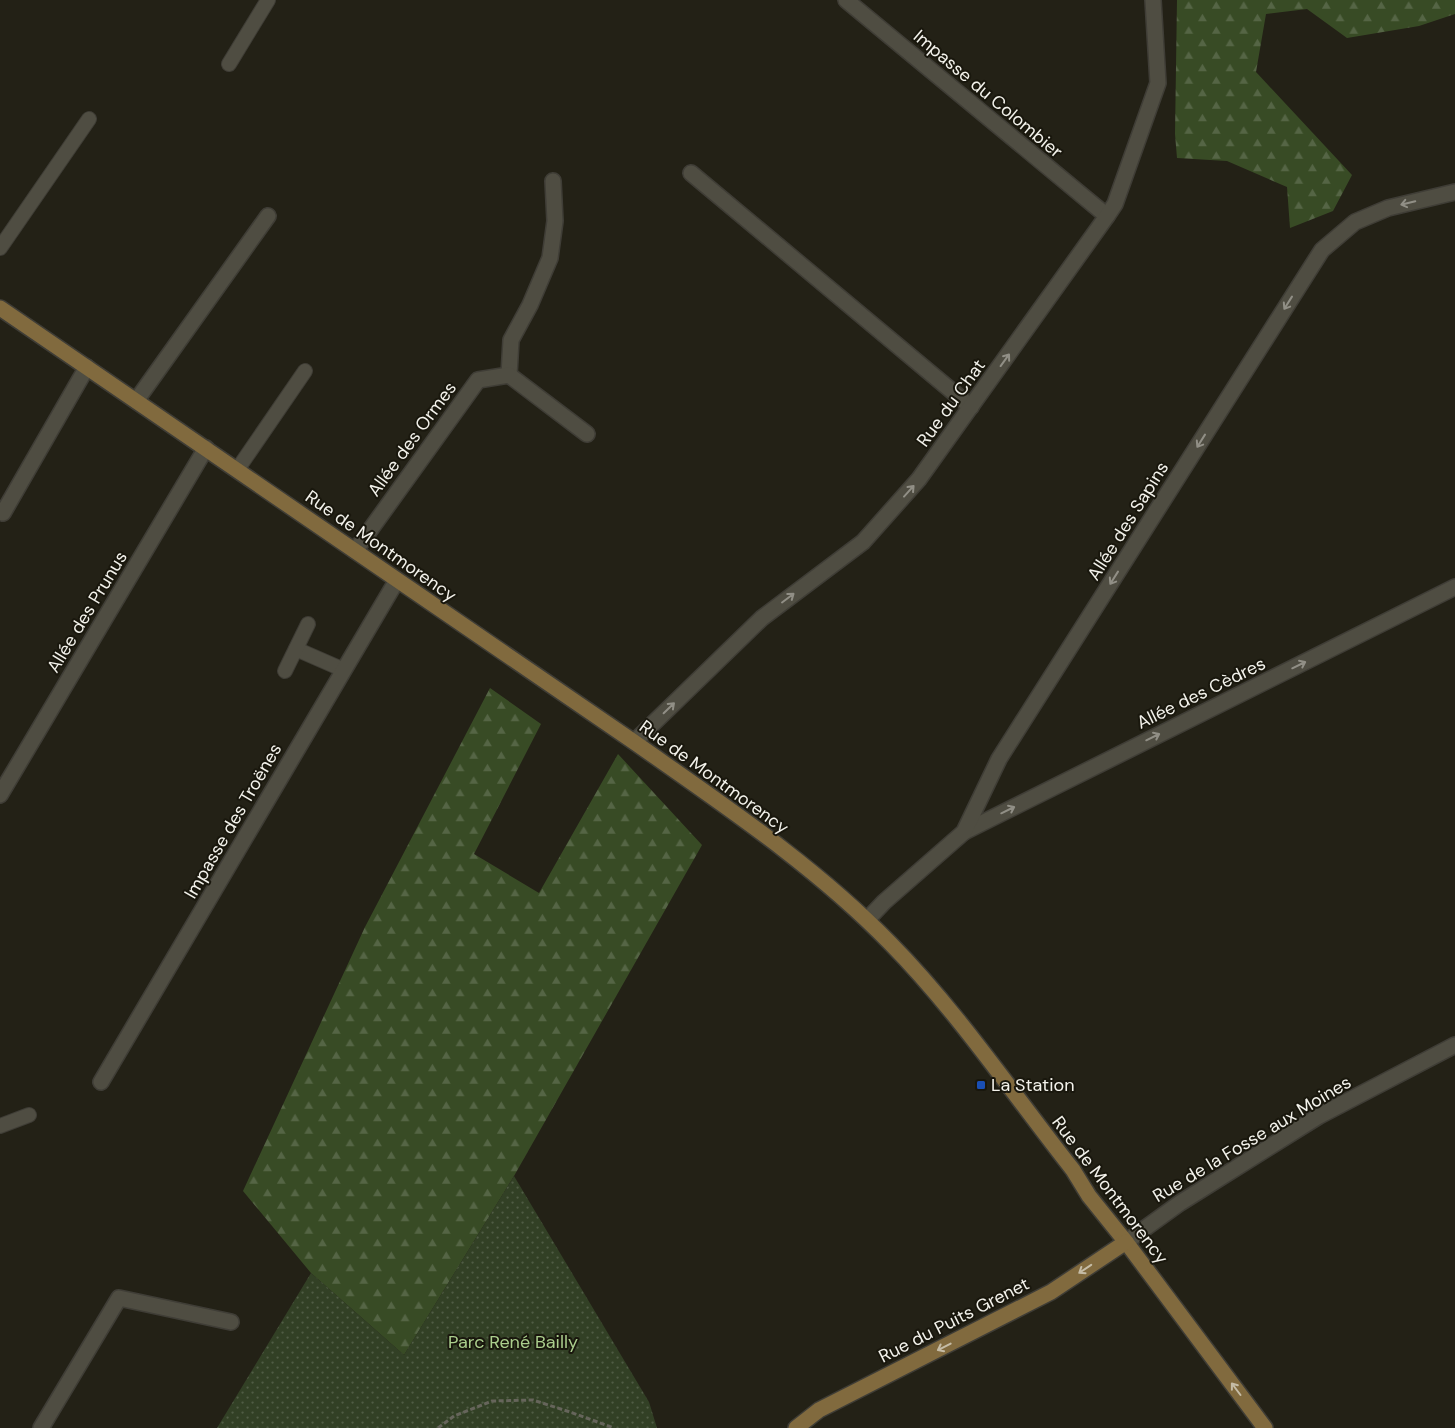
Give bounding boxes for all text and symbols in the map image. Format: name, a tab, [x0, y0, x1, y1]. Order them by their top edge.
street label: Impasse du Colombier	[908, 25, 1068, 164]
one-way arrow	[1400, 199, 1416, 208]
one-way arrow	[1283, 296, 1293, 310]
one-way arrow	[1000, 353, 1010, 367]
street label: Rue du Chat	[911, 355, 991, 451]
street label: Allée des Ormes	[362, 377, 462, 501]
one-way arrow	[1196, 433, 1206, 447]
street label: Allée des Sapins	[1082, 457, 1174, 585]
one-way arrow	[903, 484, 915, 497]
street label: Rue de Montmorency	[301, 485, 461, 607]
street label: Allée des Prunus	[41, 547, 133, 677]
one-way arrow	[1109, 570, 1119, 584]
one-way arrow	[782, 593, 795, 604]
street label: Allée des Cèdres	[1133, 651, 1269, 735]
one-way arrow	[1291, 660, 1306, 669]
one-way arrow	[663, 702, 675, 714]
street label: Rue de Montmorency	[634, 715, 794, 839]
one-way arrow	[1146, 732, 1161, 742]
street label: Impasse des Troënes	[179, 739, 287, 903]
one-way arrow	[1000, 805, 1015, 814]
street label: Rue de la Fosse aux Moines	[1148, 1070, 1356, 1208]
place label: La Station	[991, 1073, 1074, 1097]
marker: La Station	[975, 1079, 987, 1091]
street label: Rue de Montmorency	[1046, 1111, 1174, 1269]
one-way arrow	[1079, 1264, 1093, 1274]
street label: Rue du Puits Grenet	[875, 1272, 1033, 1368]
park label: Parc René Bailly	[448, 1330, 578, 1354]
one-way arrow	[936, 1342, 951, 1352]
one-way arrow	[1231, 1382, 1241, 1396]

